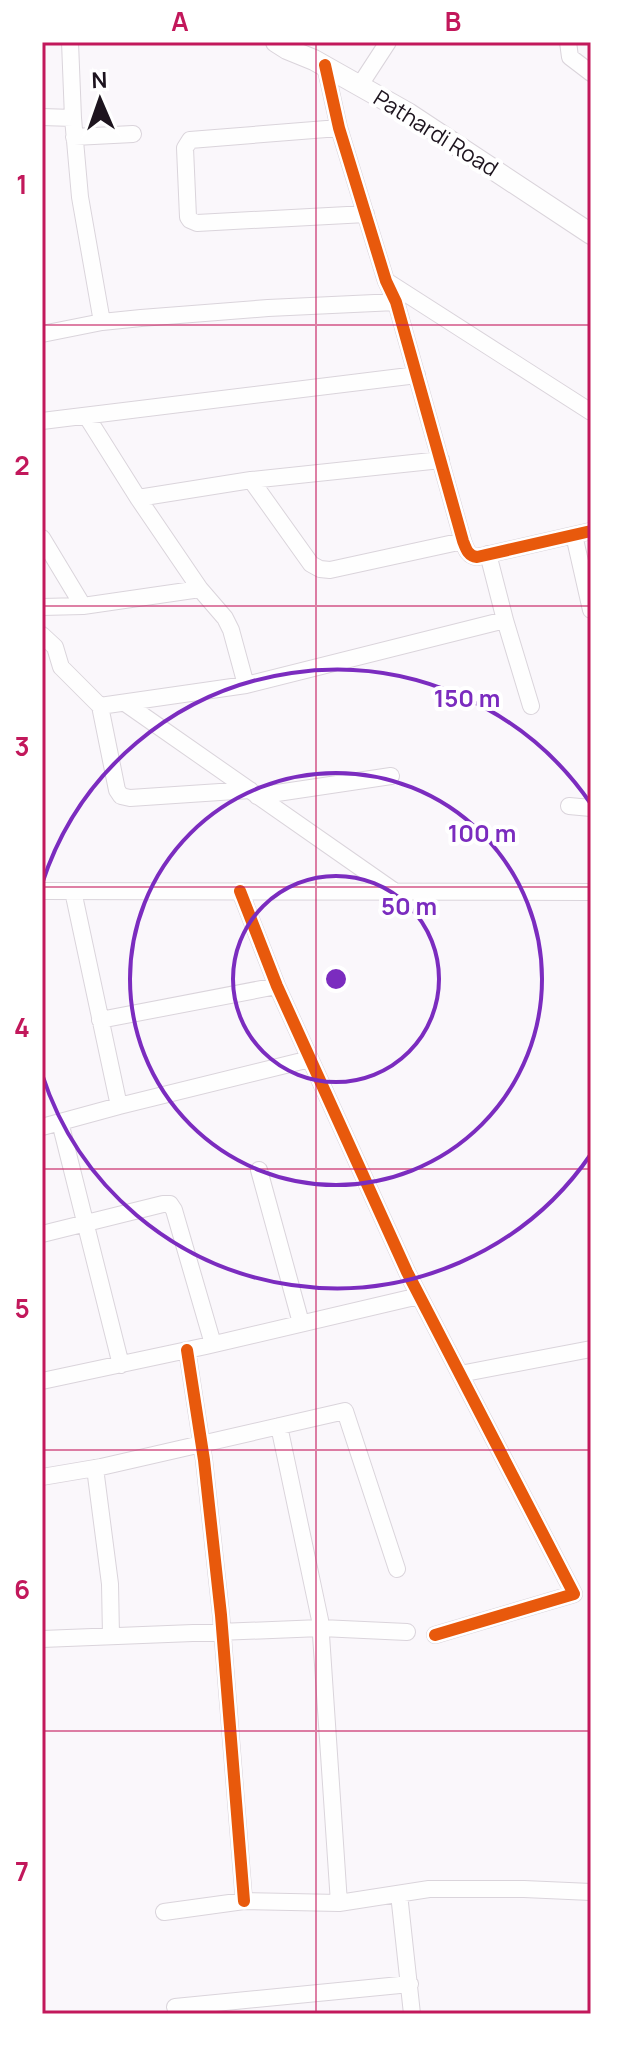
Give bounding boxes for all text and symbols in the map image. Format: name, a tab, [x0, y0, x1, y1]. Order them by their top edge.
text: A	[171, 3, 189, 39]
text: B	[445, 3, 461, 39]
north arrow	[60, 60, 140, 140]
text: N	[91, 65, 108, 95]
street label: Pathardi Road	[368, 83, 504, 183]
text: 1	[16, 166, 28, 202]
text: 2	[14, 447, 30, 483]
text: 150 m	[434, 681, 500, 714]
text: 3	[14, 728, 30, 764]
text: 100 m	[448, 816, 516, 849]
text: 50 m	[381, 889, 437, 922]
centre of rings	[322, 965, 350, 993]
text: 4	[14, 1009, 30, 1045]
text: 5	[14, 1290, 30, 1326]
text: 6	[14, 1571, 30, 1607]
text: 7	[15, 1853, 29, 1889]

